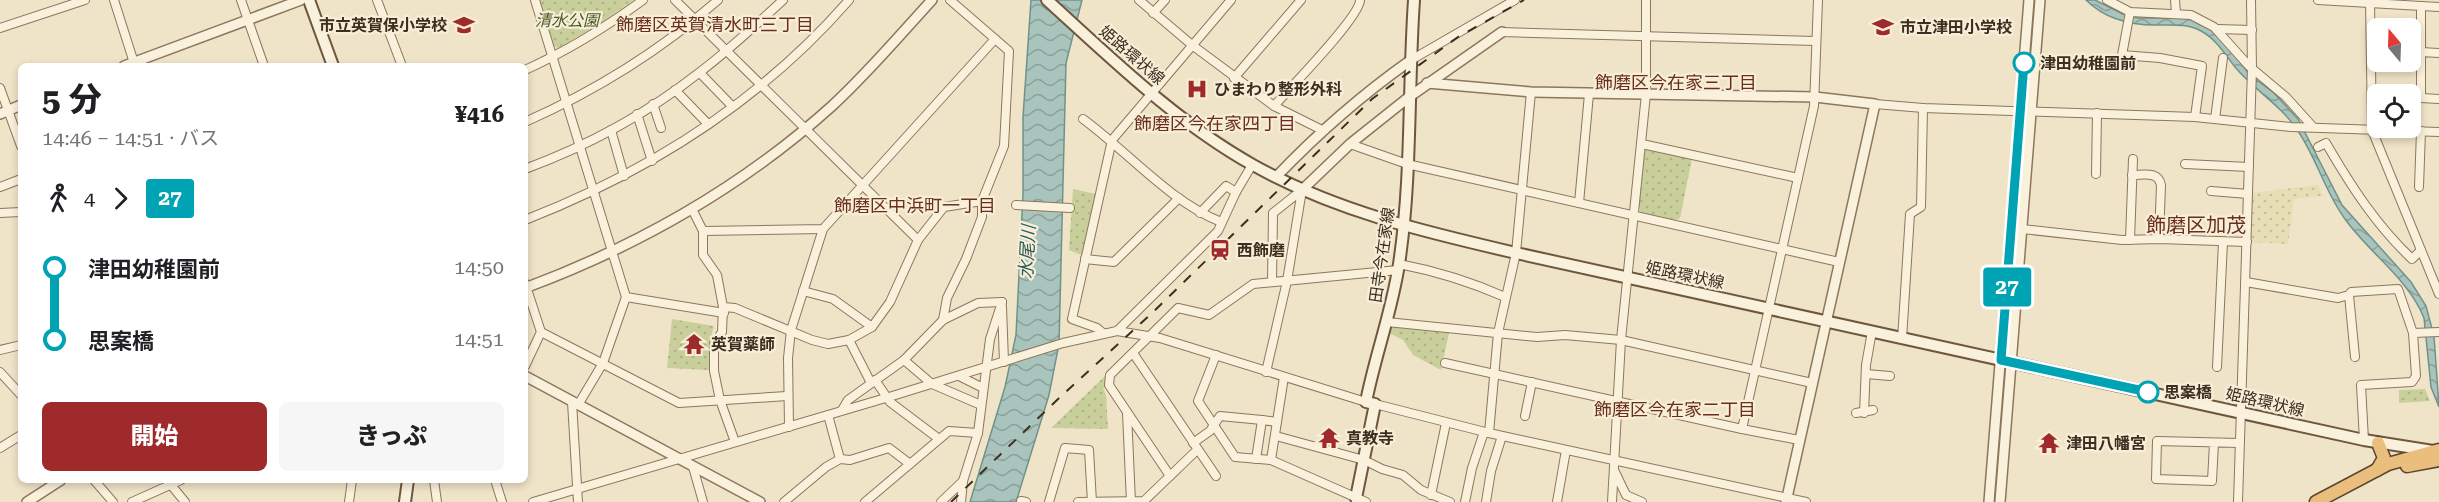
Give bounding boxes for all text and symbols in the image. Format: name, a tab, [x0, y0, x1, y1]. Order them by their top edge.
park label: 清水公園	[535, 11, 601, 30]
school or university icon: 市立英賀保小学校	[452, 13, 476, 37]
district label: 飾磨区英賀清水町三丁目	[616, 14, 814, 35]
school or university icon: 市立津田小学校	[1871, 15, 1895, 39]
place label: 市立英賀保小学校	[319, 16, 447, 35]
place label: 市立津田小学校	[1900, 18, 2012, 37]
north arrow	[2367, 18, 2421, 72]
map controls	[2367, 18, 2421, 138]
street label: 姫路環状線	[1096, 22, 1168, 88]
marker: 津田幼稚園前	[2013, 52, 2035, 74]
place label: 津田幼稚園前	[2040, 54, 2136, 73]
district label: 飾磨区今在家三丁目	[1595, 72, 1757, 93]
hospital icon: ひまわり整形外科	[1185, 77, 1209, 101]
text: 5 分	[42, 80, 102, 119]
place label: ひまわり整形外科	[1214, 80, 1342, 99]
button: locate	[2367, 84, 2421, 138]
text: ¥416	[455, 102, 504, 127]
district label: 飾磨区今在家四丁目	[1134, 113, 1296, 134]
text: 14:46 – 14:51 · バス	[42, 126, 219, 150]
icon: walk	[42, 182, 75, 215]
icon: forward	[104, 182, 137, 215]
text: 4	[84, 186, 95, 210]
text: 27	[158, 186, 182, 210]
district label: 飾磨区中浜町一丁目	[834, 195, 996, 216]
street label: 田寺今在家線	[1366, 206, 1398, 304]
district label: 飾磨区加茂	[2146, 213, 2246, 237]
water label: 水尾川	[1015, 222, 1039, 280]
station icon: 西飾磨	[1208, 238, 1232, 262]
place label: 西飾磨	[1237, 241, 1285, 260]
text: 14:50	[454, 255, 504, 279]
text: 津田幼稚園前	[88, 257, 220, 282]
street label: 姫路環状線	[1644, 257, 1726, 293]
line badge: 27	[1980, 268, 2034, 306]
text: 27	[1995, 275, 2019, 299]
text: 14:51	[454, 327, 504, 351]
text: 思案橋	[88, 329, 154, 354]
temple icon: 英賀薬師	[682, 332, 706, 356]
place label: 英賀薬師	[711, 335, 775, 354]
marker: 思案橋	[2137, 381, 2159, 403]
place label: 思案橋	[2164, 383, 2212, 402]
street label: 姫路環状線	[2224, 384, 2306, 420]
district label: 飾磨区今在家二丁目	[1594, 399, 1756, 420]
button: 開始	[42, 402, 267, 471]
button: きっぷ	[279, 402, 504, 471]
temple icon: 真教寺	[1317, 426, 1341, 450]
place label: 真教寺	[1346, 429, 1394, 448]
temple icon: 津田八幡宮	[2037, 431, 2061, 455]
place label: 津田八幡宮	[2066, 434, 2146, 453]

